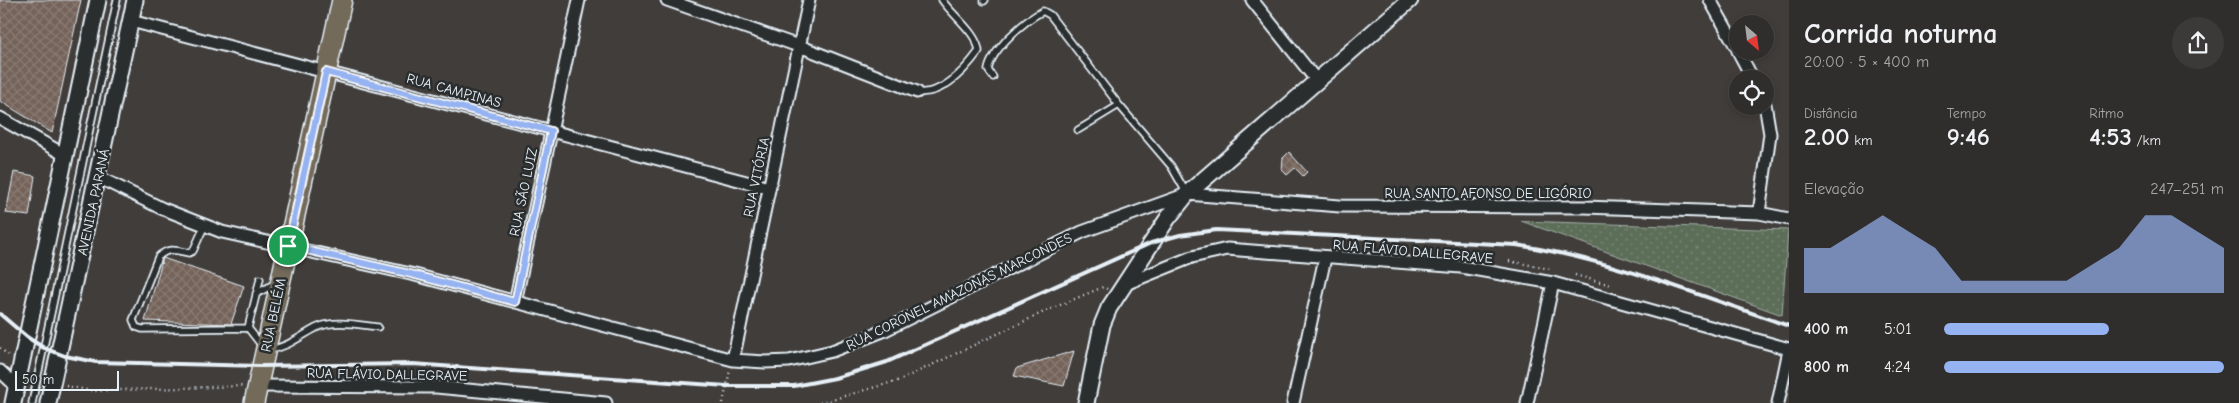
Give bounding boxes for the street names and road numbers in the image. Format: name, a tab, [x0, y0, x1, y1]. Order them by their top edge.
street label: RUA CAMPINAS	[405, 70, 503, 111]
street label: RUA VITÓRIA	[740, 136, 773, 219]
street label: RUA SÃO LUIZ	[506, 146, 541, 238]
street label: AVENIDA PARANÁ	[74, 147, 113, 257]
street label: RUA SANTO AFONSO DE LIGÓRIO	[1385, 185, 1591, 202]
street label: RUA CORONEL AMAZONAS MARCONDES	[843, 229, 1075, 354]
street label: RUA FLÁVIO DALLEGRAVE	[1332, 236, 1494, 267]
street label: RUA BELÉM	[257, 276, 290, 354]
street label: RUA FLÁVIO DALLEGRAVE	[307, 365, 467, 384]

